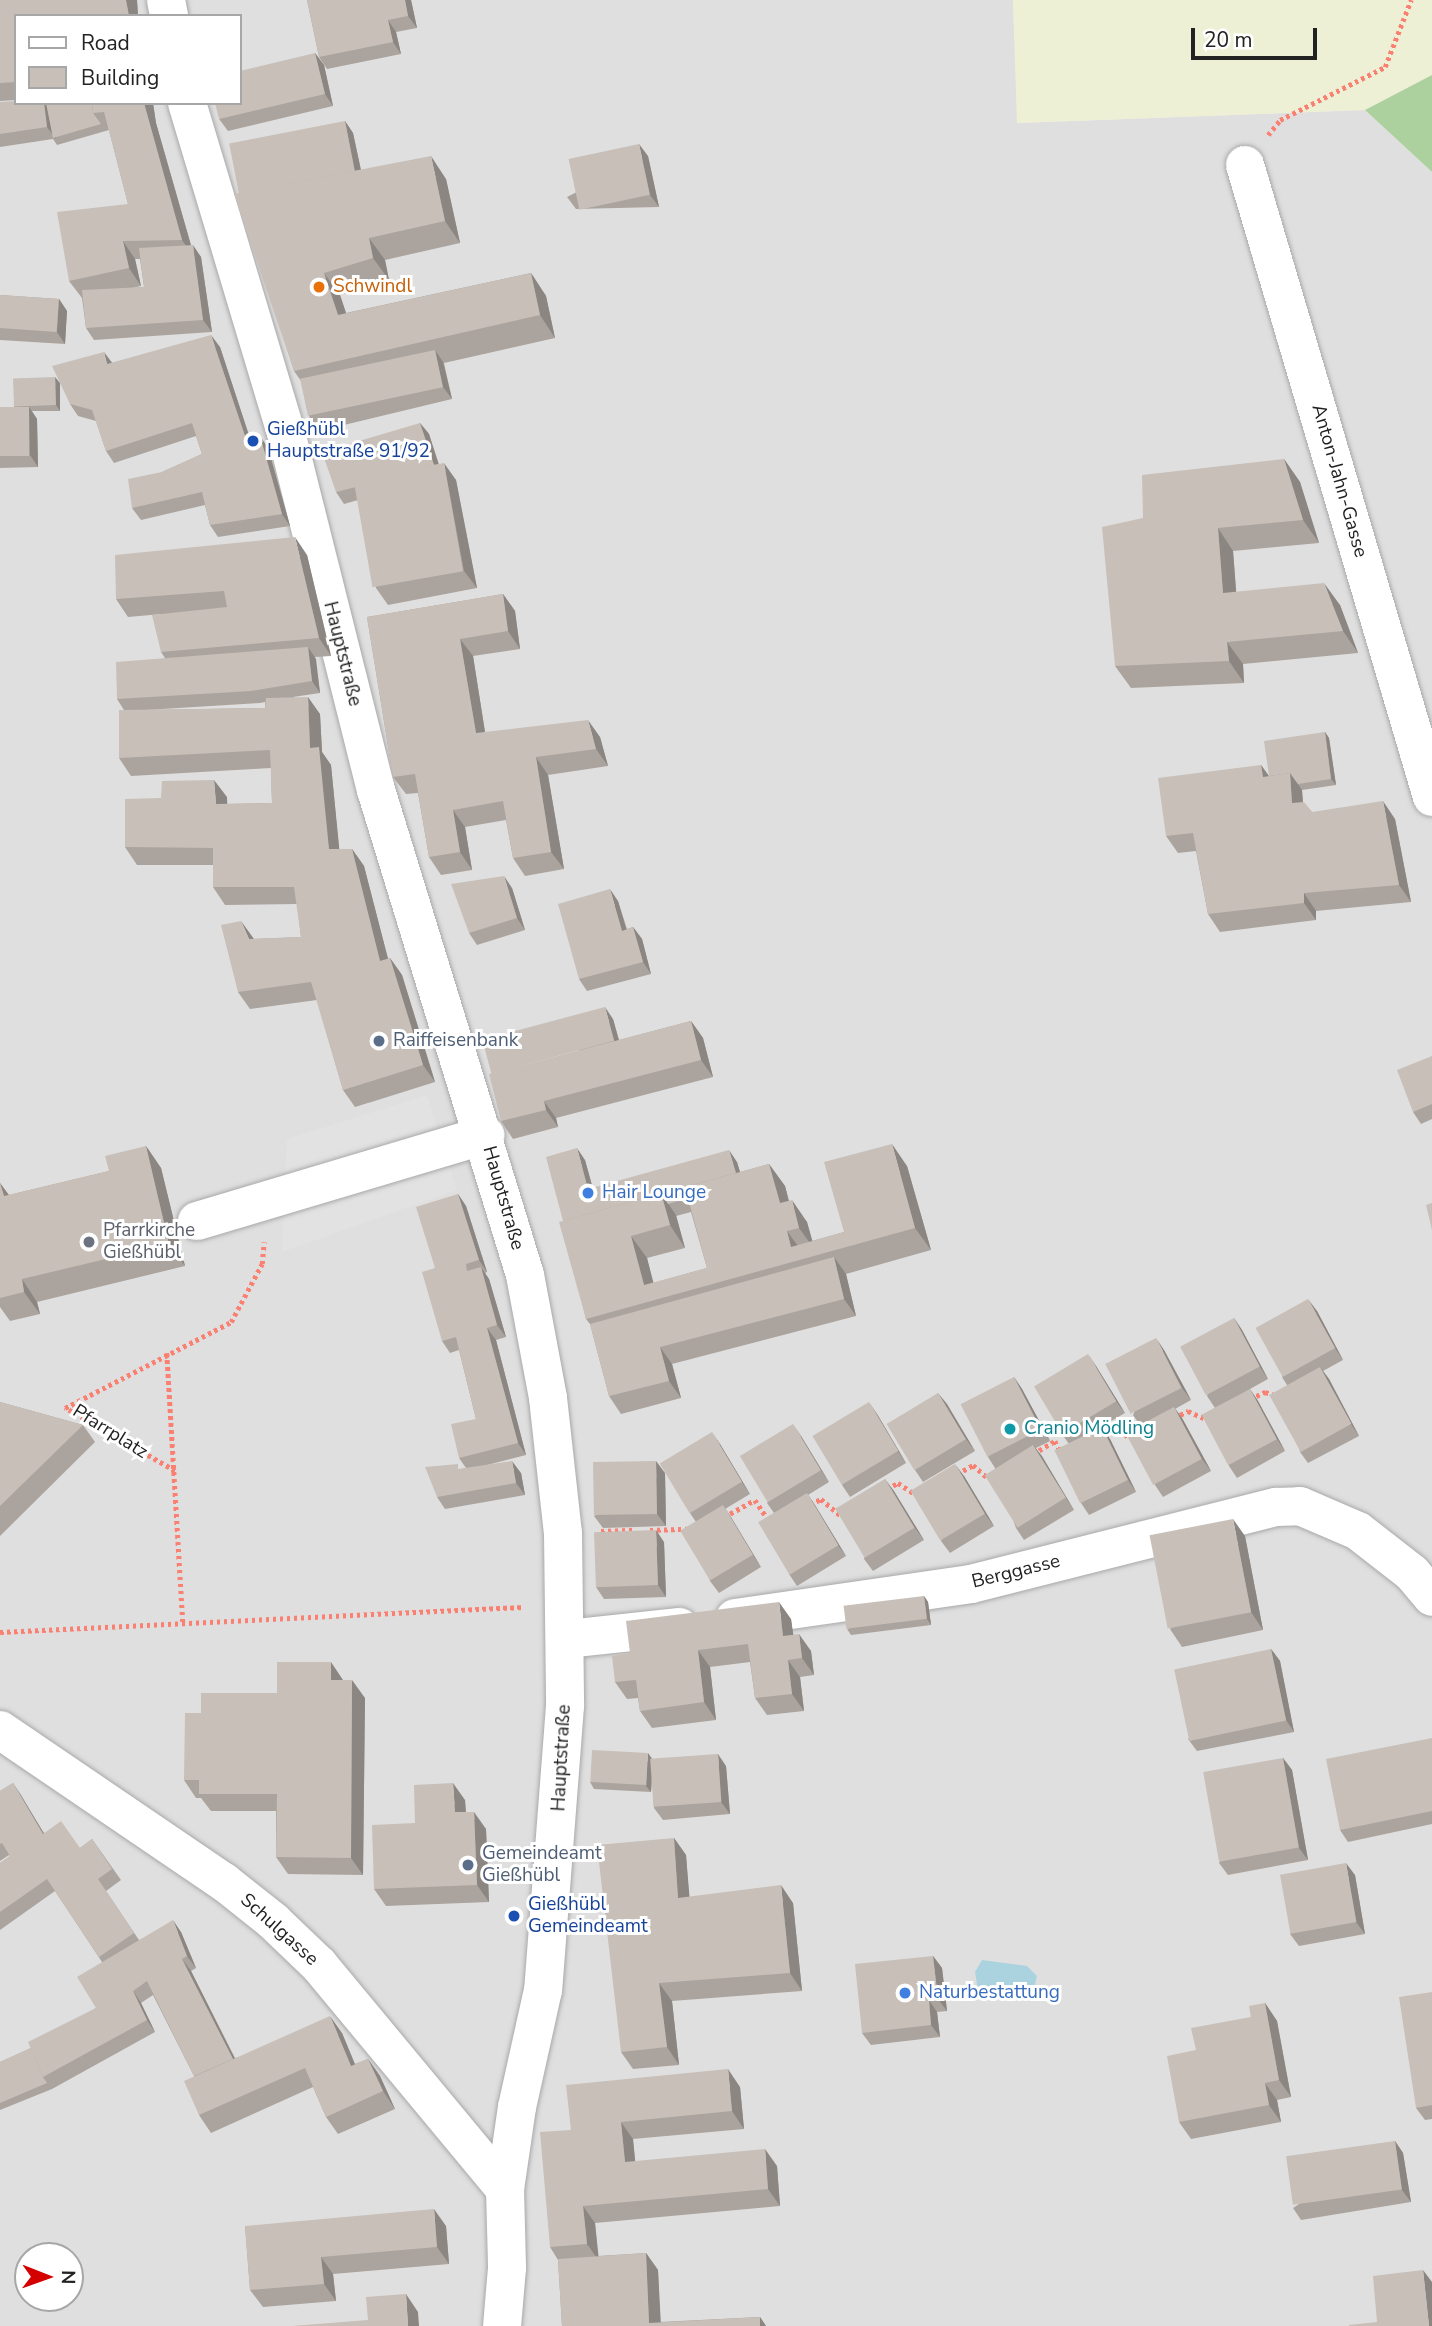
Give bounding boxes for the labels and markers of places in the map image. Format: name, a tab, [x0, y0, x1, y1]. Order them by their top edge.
place label: Schwindl	[333, 276, 412, 298]
marker: Schwindl	[311, 279, 327, 295]
place label: Gießhübl Hauptstraße 91/92	[267, 419, 430, 463]
marker: Gießhübl Hauptstraße 91/92	[245, 433, 261, 449]
place label: Raiffeisenbank	[393, 1030, 518, 1052]
marker: Raiffeisenbank	[371, 1033, 387, 1049]
place label: Hair Lounge	[602, 1182, 706, 1204]
marker: Hair Lounge	[580, 1185, 596, 1201]
place label: Pfarrkirche Gießhübl	[103, 1220, 195, 1264]
marker: Pfarrkirche Gießhübl	[81, 1234, 97, 1250]
place label: Cranio Mödling	[1024, 1418, 1154, 1440]
marker: Cranio Mödling	[1002, 1421, 1018, 1437]
place label: Gemeindeamt Gießhübl	[482, 1843, 602, 1887]
marker: Gemeindeamt Gießhübl	[460, 1857, 476, 1873]
place label: Gießhübl Gemeindeamt	[528, 1894, 648, 1938]
marker: Gießhübl Gemeindeamt	[506, 1908, 522, 1924]
place label: Naturbestattung	[919, 1982, 1060, 2004]
marker: Naturbestattung	[897, 1985, 913, 2001]

